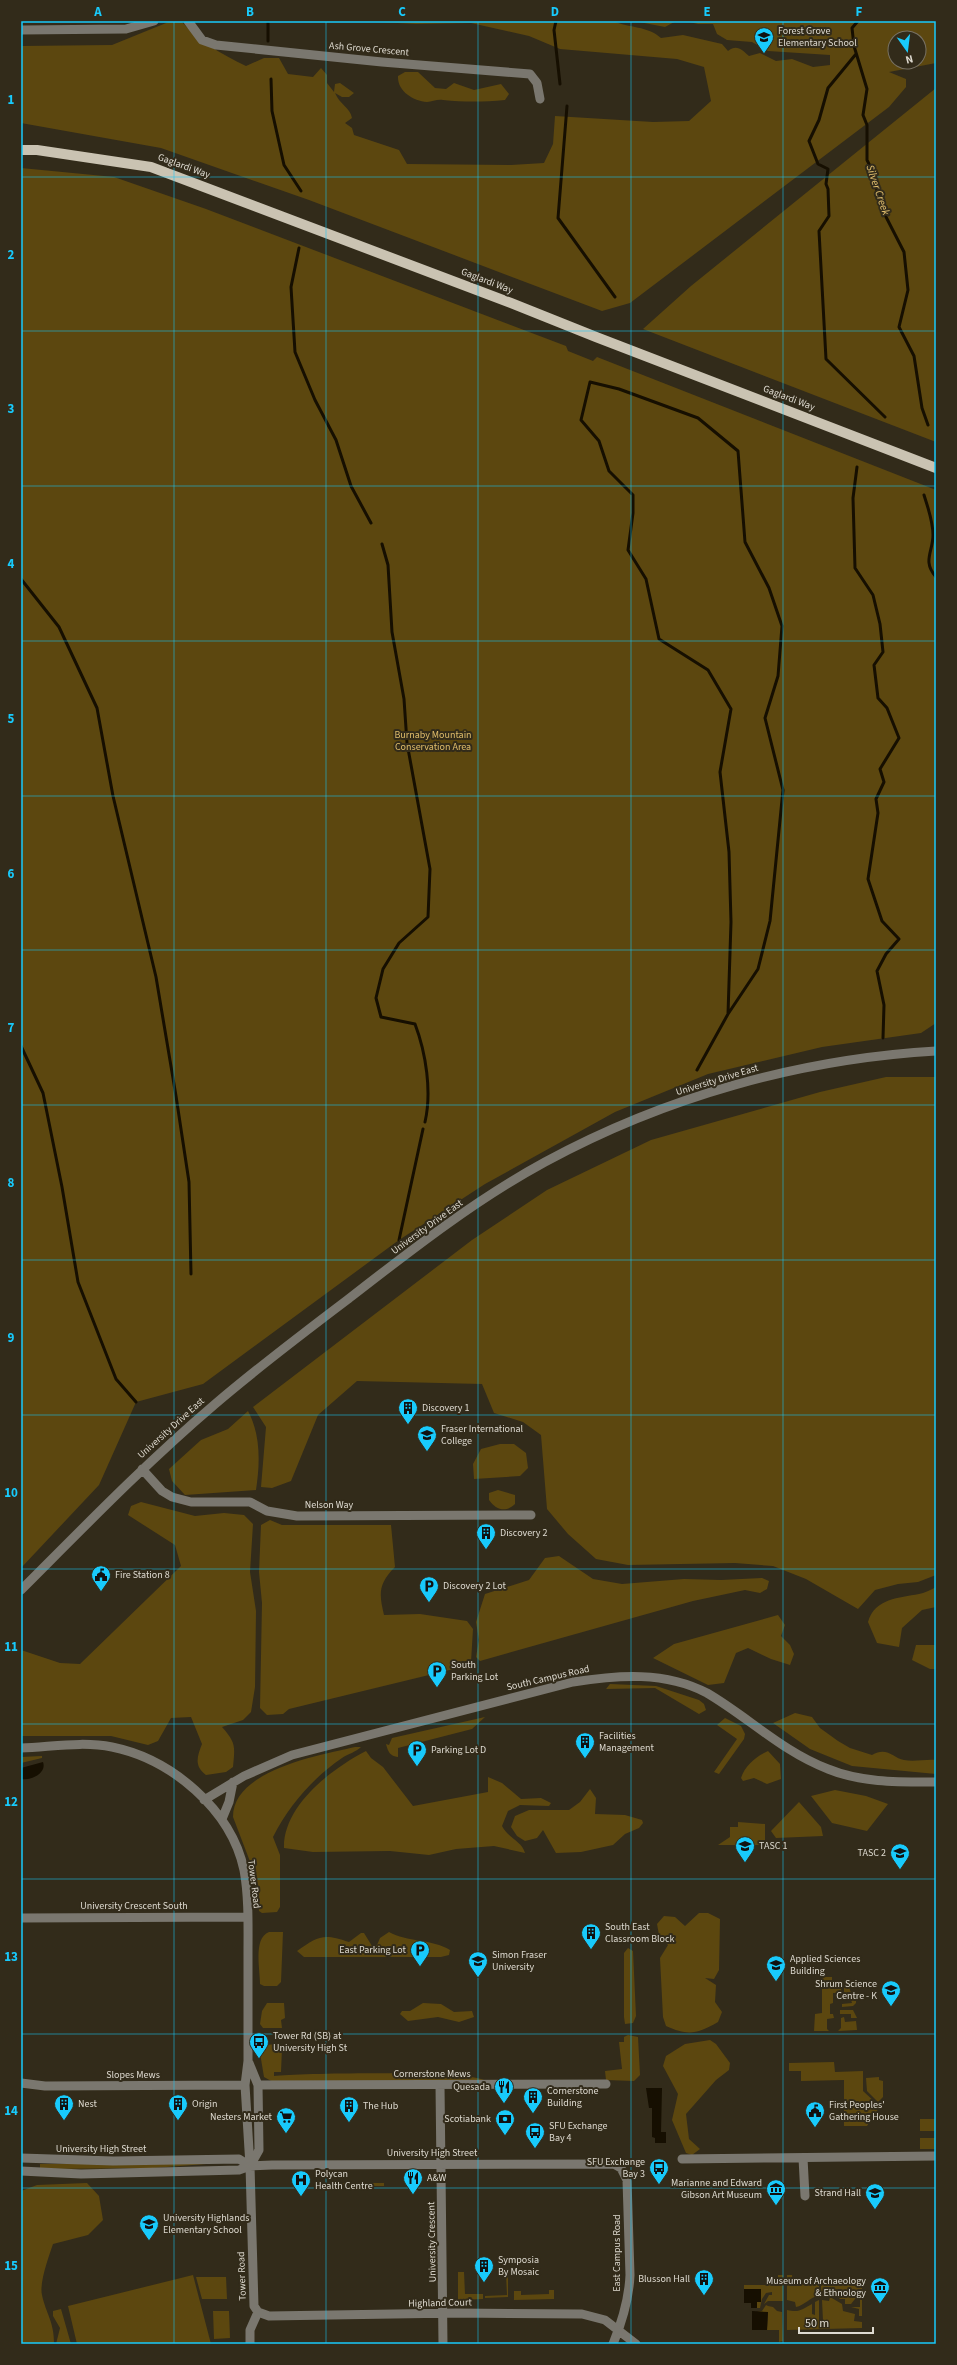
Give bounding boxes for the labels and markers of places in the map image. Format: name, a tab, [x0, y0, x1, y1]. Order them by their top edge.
place label: Forest Grove Elementary School	[778, 24, 857, 50]
school or university icon: Forest Grove Elementary School	[753, 26, 775, 54]
building icon: Discovery 1	[397, 1397, 419, 1425]
place label: Discovery 1	[422, 1401, 470, 1415]
place label: Fraser International College	[441, 1422, 524, 1448]
school or university icon: Fraser International College	[416, 1424, 438, 1452]
building icon: Discovery 2	[475, 1522, 497, 1550]
place label: Discovery 2	[500, 1526, 548, 1540]
public building icon: Fire Station 8	[90, 1564, 112, 1592]
place label: Fire Station 8	[115, 1568, 170, 1582]
parking icon: Discovery 2 Lot	[418, 1575, 440, 1603]
place label: Discovery 2 Lot	[443, 1579, 506, 1593]
place label: South Parking Lot	[451, 1658, 499, 1684]
parking icon: South Parking Lot	[426, 1660, 448, 1688]
place label: Facilities Management	[599, 1729, 654, 1755]
building icon: Facilities Management	[574, 1731, 596, 1759]
parking icon: Parking Lot D	[406, 1739, 428, 1767]
place label: Parking Lot D	[431, 1743, 486, 1757]
school or university icon: TASC 1	[734, 1835, 756, 1863]
place label: TASC 1	[759, 1839, 787, 1853]
school or university icon: TASC 2	[889, 1842, 911, 1870]
place label: TASC 2	[858, 1846, 886, 1860]
place label: South East Classroom Block	[605, 1920, 675, 1946]
building icon: South East Classroom Block	[580, 1922, 602, 1950]
parking icon: East Parking Lot	[409, 1939, 431, 1967]
place label: East Parking Lot	[339, 1943, 407, 1957]
place label: Simon Fraser University	[492, 1948, 547, 1974]
school or university icon: Simon Fraser University	[467, 1950, 489, 1978]
place label: Applied Sciences Building	[790, 1952, 860, 1978]
school or university icon: Applied Sciences Building	[765, 1954, 787, 1982]
place label: Shrum Science Centre - K	[815, 1977, 877, 2003]
school or university icon: Shrum Science Centre - K	[880, 1979, 902, 2007]
place label: Tower Rd (SB) at University High St	[273, 2029, 348, 2055]
bus stop icon: Tower Rd (SB) at University High St	[248, 2031, 270, 2059]
restaurant icon: Quesada	[493, 2076, 515, 2104]
place label: Quesada	[453, 2080, 490, 2094]
place label: Cornerstone Building	[547, 2084, 599, 2110]
building icon: Cornerstone Building	[522, 2086, 544, 2114]
building icon: Nest	[53, 2093, 75, 2121]
building icon: Origin	[167, 2093, 189, 2121]
building icon: The Hub	[338, 2095, 360, 2123]
place label: Nest	[78, 2097, 97, 2111]
place label: Origin	[192, 2097, 218, 2111]
place label: First Peoples' Gathering House	[829, 2098, 899, 2124]
place label: The Hub	[363, 2099, 399, 2113]
public building icon: First Peoples' Gathering House	[804, 2100, 826, 2128]
supermarket icon: Nesters Market	[275, 2106, 297, 2134]
bank icon: Scotiabank	[494, 2108, 516, 2136]
place label: Nesters Market	[210, 2110, 273, 2124]
place label: Scotiabank	[444, 2112, 491, 2126]
place label: SFU Exchange Bay 4	[549, 2119, 607, 2145]
bus stop icon: SFU Exchange Bay 4	[524, 2121, 546, 2149]
place label: SFU Exchange Bay 3	[587, 2155, 645, 2181]
bus stop icon: SFU Exchange Bay 3	[648, 2157, 670, 2185]
place label: Polycan Health Centre	[315, 2167, 373, 2193]
restaurant icon: A&W	[402, 2167, 424, 2195]
hospital icon: Polycan Health Centre	[290, 2169, 312, 2197]
place label: A&W	[427, 2171, 447, 2185]
place label: Marianne and Edward Gibson Art Museum	[671, 2176, 762, 2202]
museum icon: Marianne and Edward Gibson Art Museum	[765, 2178, 787, 2206]
school or university icon: Strand Hall	[864, 2182, 886, 2210]
place label: Strand Hall	[815, 2186, 861, 2200]
place label: University Highlands Elementary School	[163, 2211, 249, 2237]
school or university icon: University Highlands Elementary School	[138, 2213, 160, 2241]
place label: Symposia By Mosaic	[498, 2253, 540, 2279]
building icon: Symposia By Mosaic	[473, 2255, 495, 2283]
building icon: Blusson Hall	[693, 2268, 715, 2296]
place label: Blusson Hall	[638, 2272, 690, 2286]
place label: Museum of Archaeology & Ethnology	[766, 2274, 866, 2300]
museum icon: Museum of Archaeology & Ethnology	[869, 2276, 891, 2304]

